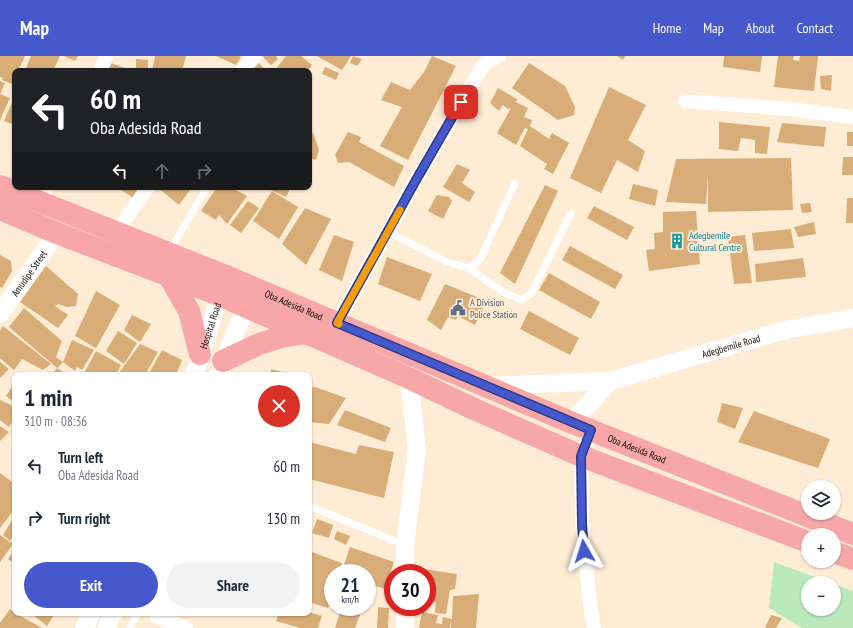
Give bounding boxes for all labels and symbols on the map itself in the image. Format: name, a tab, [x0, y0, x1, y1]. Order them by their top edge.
pin	[444, 85, 478, 119]
place label: Adegbemile Cultural Centre	[689, 229, 741, 254]
building icon: Adegbemile Cultural Centre	[668, 232, 686, 250]
street label: Amudipe Street	[8, 247, 50, 299]
street label: Oba Adesida Road	[263, 287, 325, 323]
place label: A Division Police Station	[470, 296, 517, 321]
public building icon: A Division Police Station	[449, 299, 467, 317]
street label: Hospital Road	[197, 301, 224, 350]
street label: Adegbemile Road	[700, 331, 762, 360]
street label: Oba Adesida Road	[606, 431, 668, 466]
position arrow	[563, 530, 605, 572]
speed limit sign: 30	[384, 564, 436, 616]

